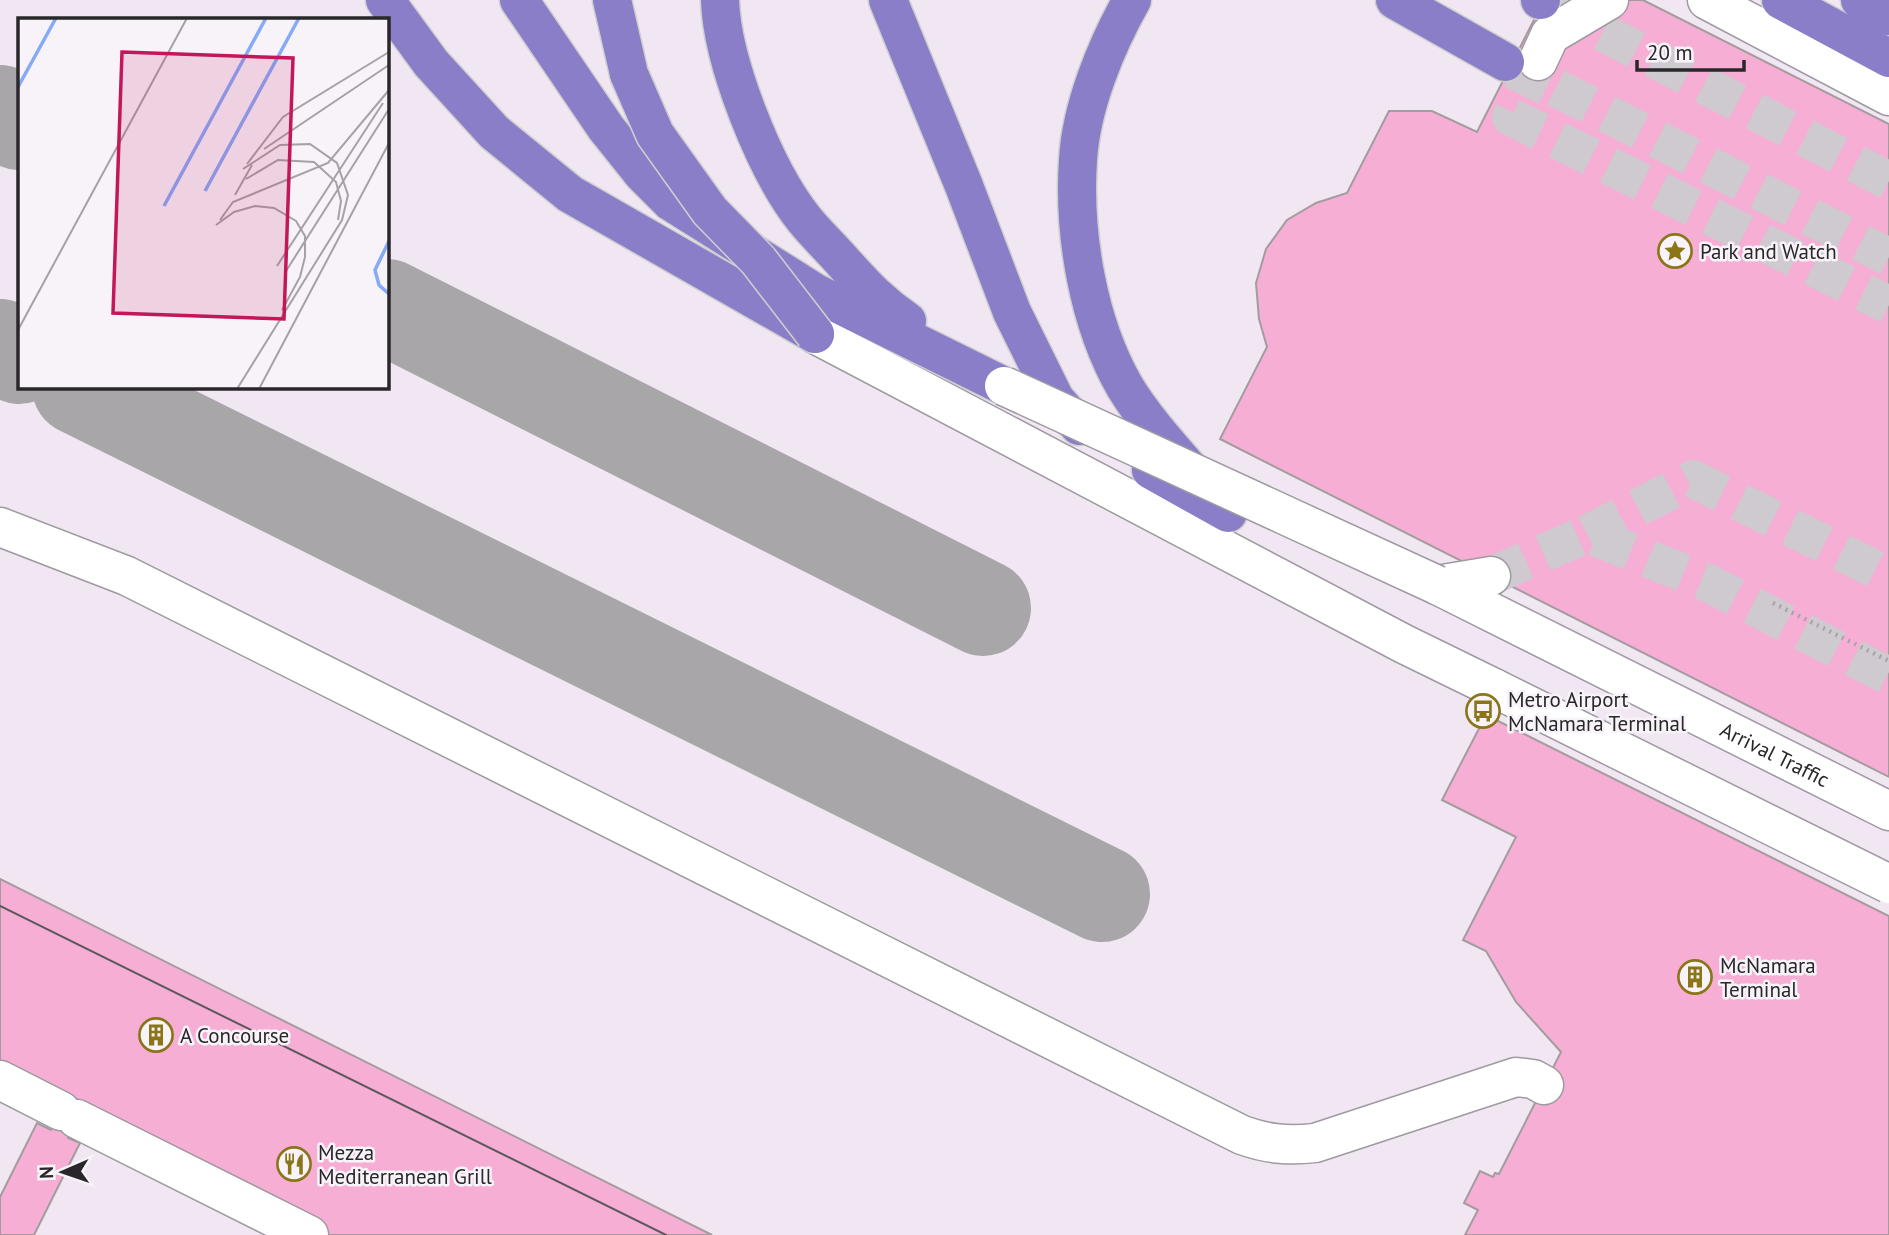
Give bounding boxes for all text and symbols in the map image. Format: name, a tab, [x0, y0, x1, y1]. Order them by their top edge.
inset map	[18, 18, 388, 388]
scale bar	[1637, 28, 1744, 72]
text: 20 m	[1647, 39, 1693, 66]
place icon: Park and Watch	[1656, 232, 1694, 270]
place label: Park and Watch	[1700, 238, 1837, 265]
place label: Metro Airport McNamara Terminal	[1508, 686, 1686, 737]
bus stop icon: Metro Airport McNamara Terminal	[1464, 692, 1502, 730]
street label: Arrival Traffic	[1716, 715, 1834, 793]
place label: McNamara Terminal	[1720, 952, 1816, 1003]
building icon: McNamara Terminal	[1676, 958, 1714, 996]
building icon: A Concourse	[137, 1016, 175, 1054]
place label: A Concourse	[180, 1022, 289, 1049]
north arrow	[28, 1137, 98, 1207]
place label: Mezza Mediterranean Grill	[318, 1139, 492, 1190]
restaurant icon: Mezza Mediterranean Grill	[275, 1145, 313, 1183]
text: N	[34, 1166, 58, 1179]

